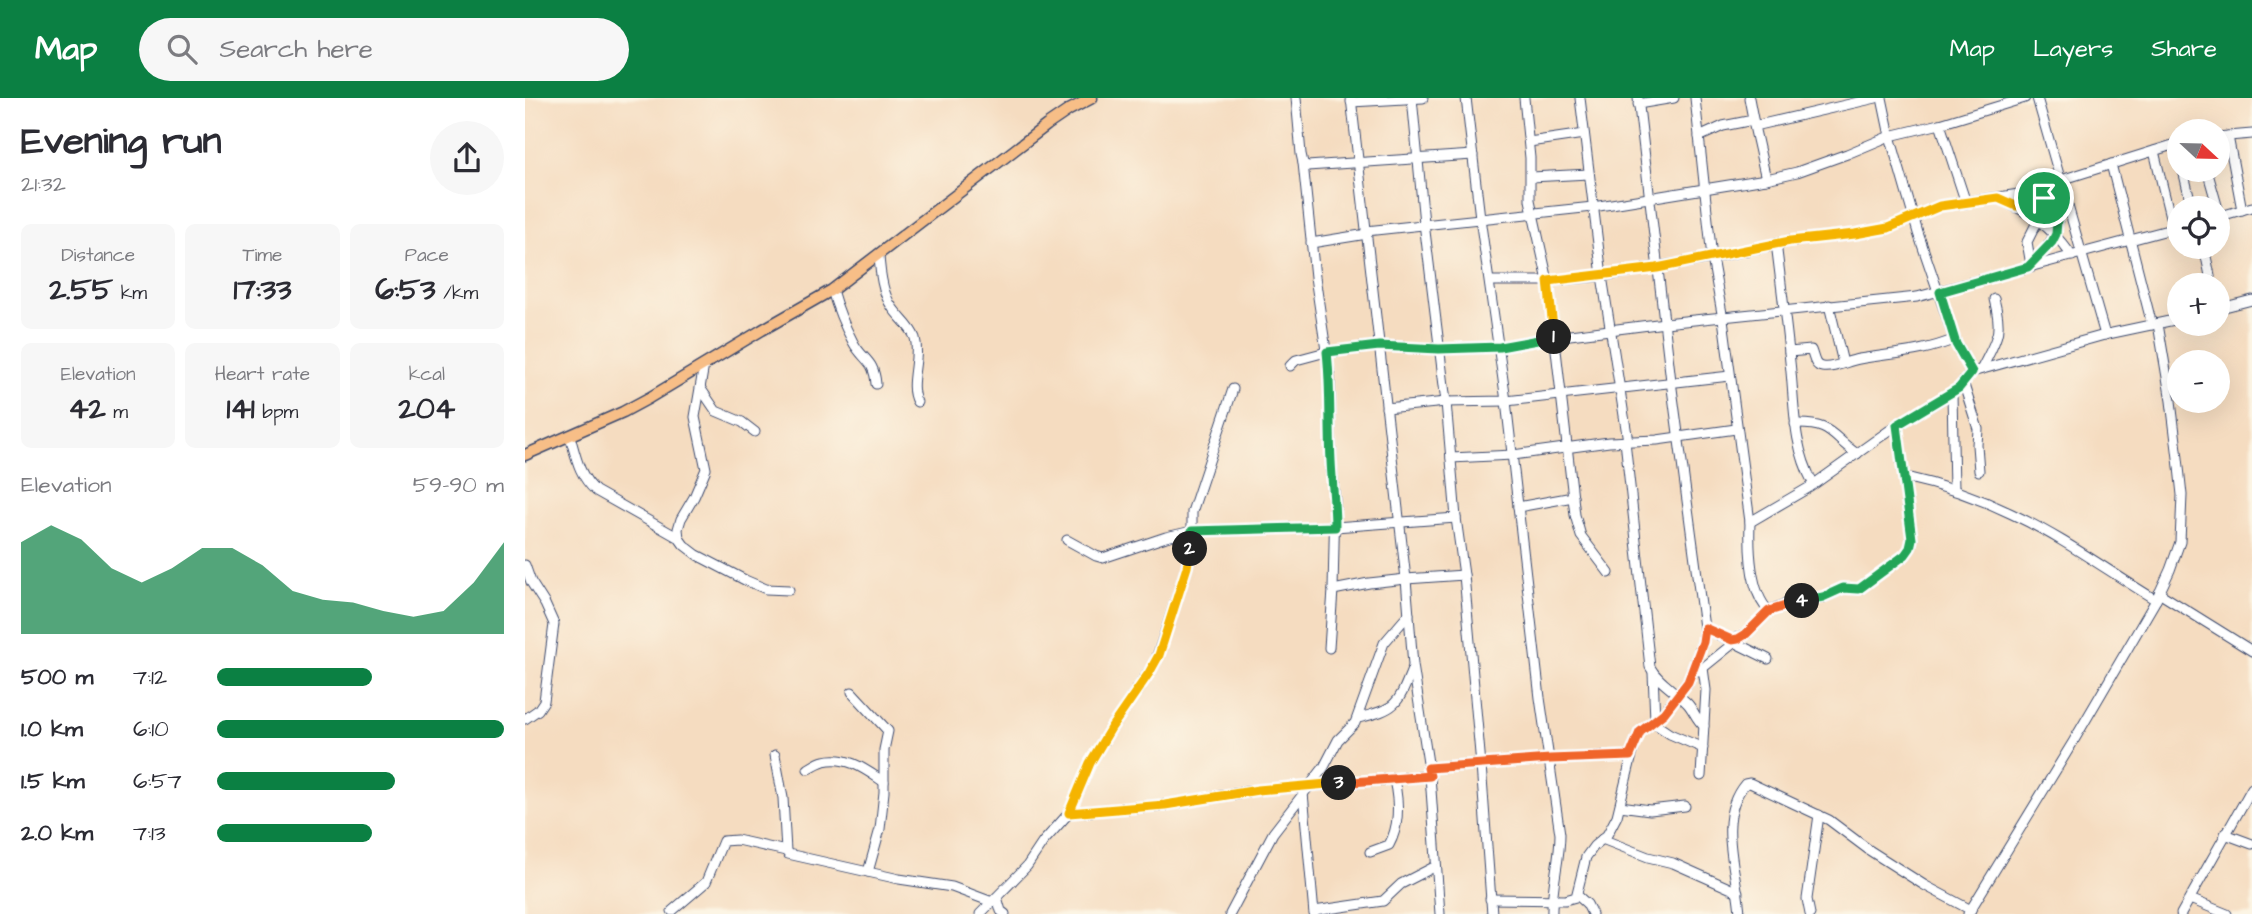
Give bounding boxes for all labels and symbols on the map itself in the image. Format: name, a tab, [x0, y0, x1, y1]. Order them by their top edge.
north arrow	[2167, 119, 2229, 182]
pin	[2014, 168, 2074, 228]
pin: 1	[1537, 320, 1571, 354]
pin: 2	[1173, 532, 1207, 566]
pin: 4	[1785, 584, 1819, 618]
pin: 3	[1321, 766, 1357, 800]

